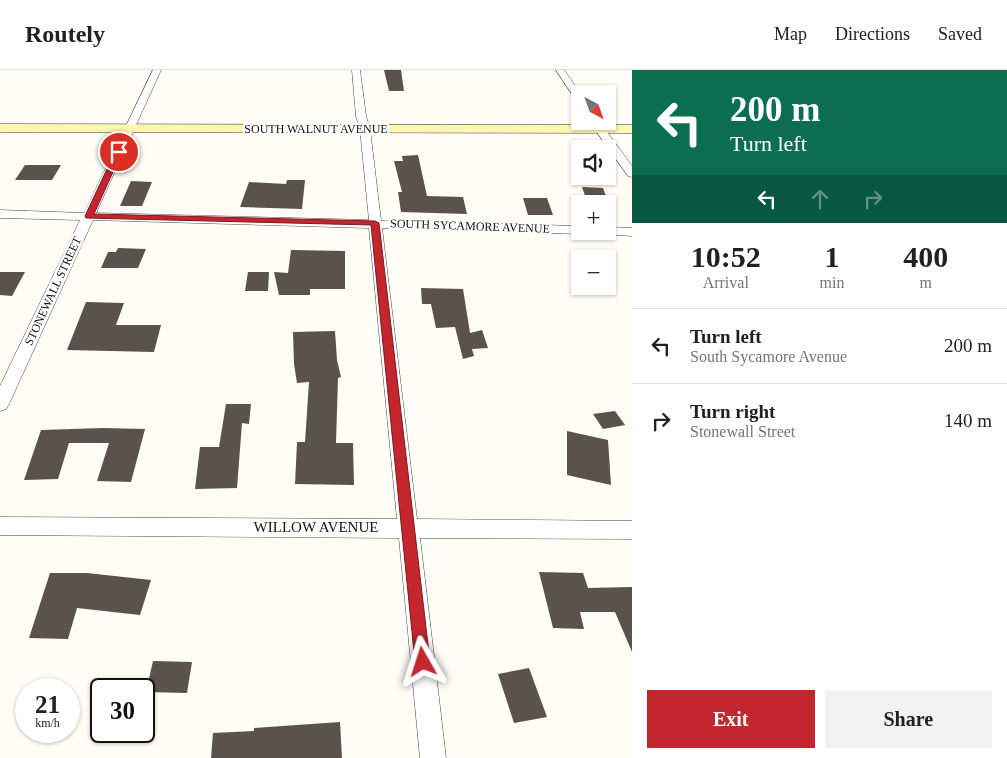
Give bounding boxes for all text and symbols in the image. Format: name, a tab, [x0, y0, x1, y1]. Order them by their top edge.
text: Routely	[25, 21, 105, 47]
text: Map	[774, 24, 807, 44]
text: Directions	[835, 24, 910, 44]
text: Saved	[938, 24, 982, 44]
north arrow	[571, 85, 616, 130]
map controls	[571, 85, 616, 295]
icon: left	[647, 90, 712, 155]
text: 200 m	[730, 90, 820, 129]
street label: SOUTH WALNUT AVENUE	[244, 122, 388, 136]
pin	[98, 131, 140, 173]
text: Turn left	[730, 131, 807, 156]
icon: arrive	[105, 138, 133, 166]
button: sound	[571, 140, 616, 185]
icon: left	[753, 185, 781, 213]
icon: ahead	[806, 185, 834, 213]
icon: right	[859, 185, 887, 213]
button: +	[571, 195, 616, 240]
street label: SOUTH SYCAMORE AVENUE	[390, 216, 550, 236]
street label: STONEWALL STREET	[22, 234, 85, 348]
text: 10:52	[691, 240, 761, 273]
text: 1	[824, 240, 839, 273]
text: 400	[903, 240, 948, 273]
button: −	[571, 250, 616, 295]
text: Arrival	[703, 274, 749, 291]
text: min	[820, 274, 844, 291]
text: m	[919, 274, 932, 291]
text: Turn left	[690, 326, 762, 347]
icon: left	[647, 332, 675, 360]
text: 200 m	[944, 335, 992, 356]
text: South Sycamore Avenue	[690, 348, 847, 365]
text: Turn right	[690, 401, 775, 422]
icon: right	[647, 407, 675, 435]
text: 140 m	[944, 410, 992, 431]
text: Stonewall Street	[690, 423, 795, 440]
street label: WILLOW AVENUE	[254, 519, 378, 535]
position arrow	[396, 635, 448, 687]
speed limit sign: 30	[90, 678, 155, 743]
button: Exit	[647, 690, 815, 748]
button: Share	[825, 690, 992, 748]
text: 21	[35, 691, 60, 718]
text: km/h	[35, 716, 60, 730]

